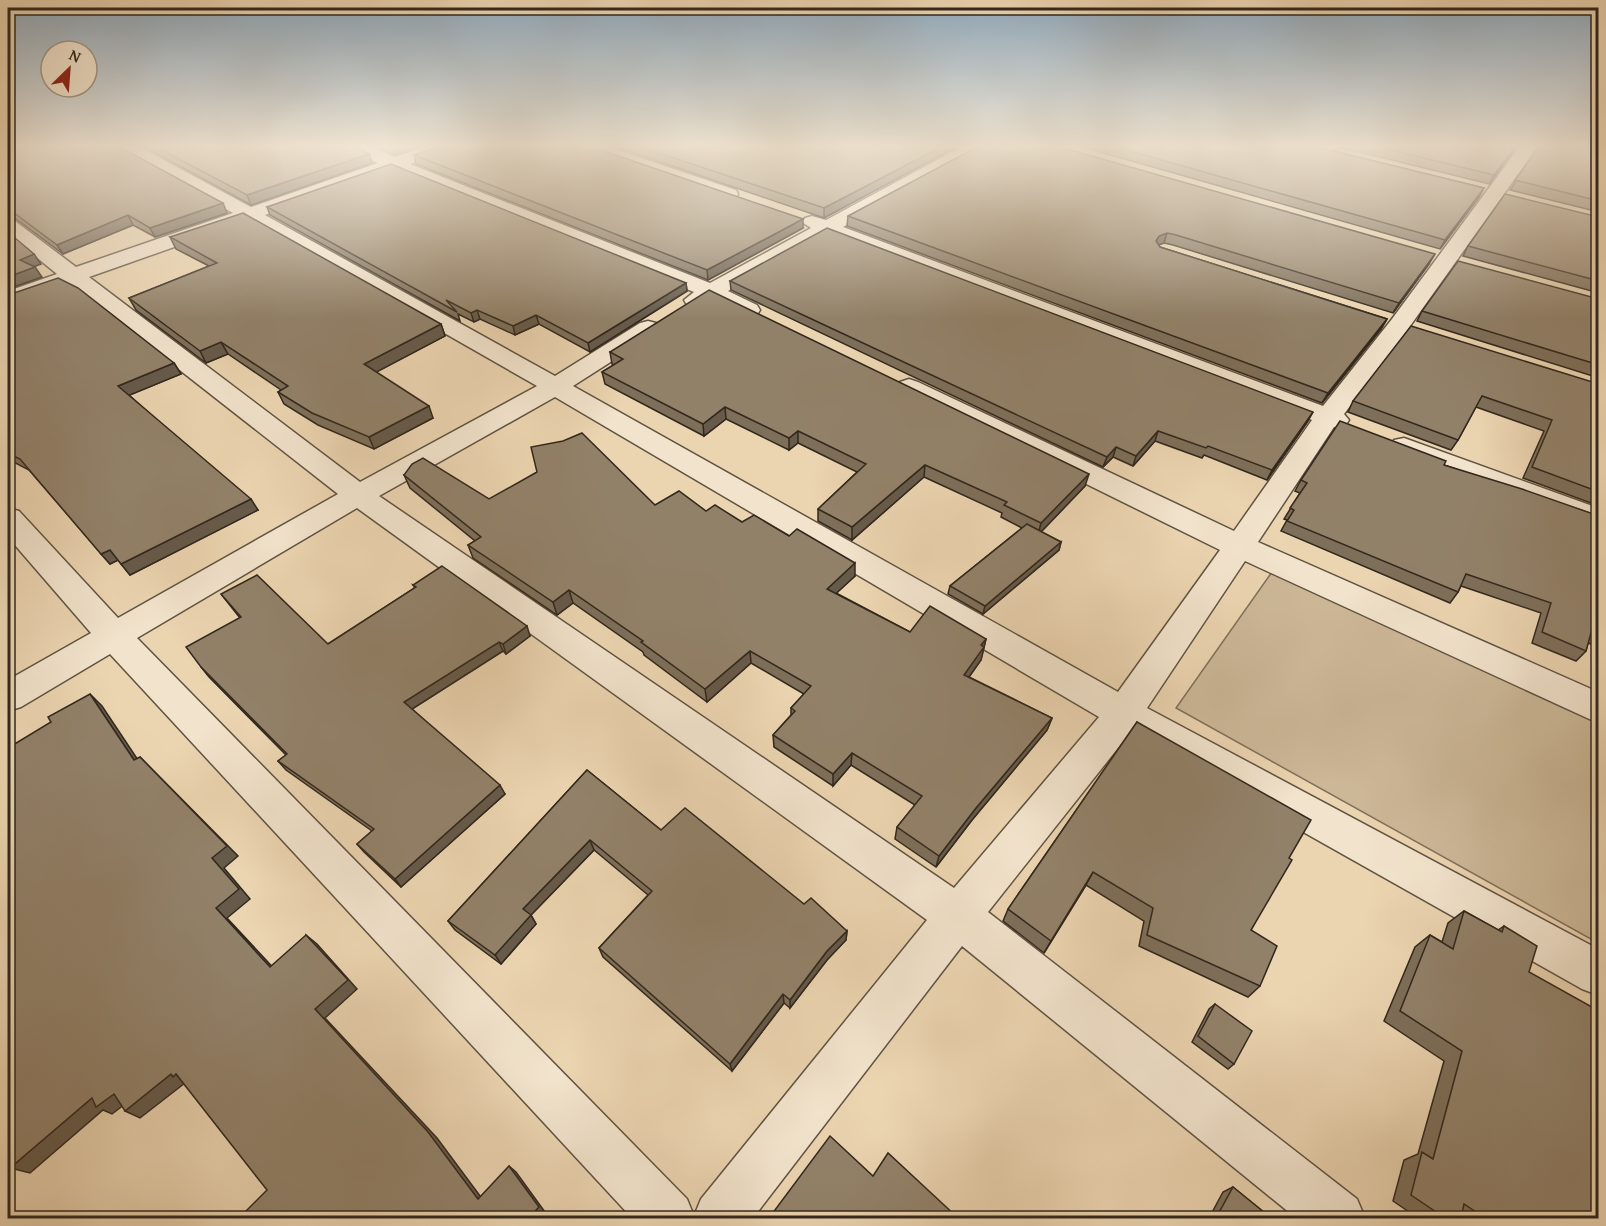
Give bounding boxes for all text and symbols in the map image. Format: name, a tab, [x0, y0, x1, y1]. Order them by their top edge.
north arrow	[39, 39, 99, 99]
text: N	[65, 42, 86, 69]

